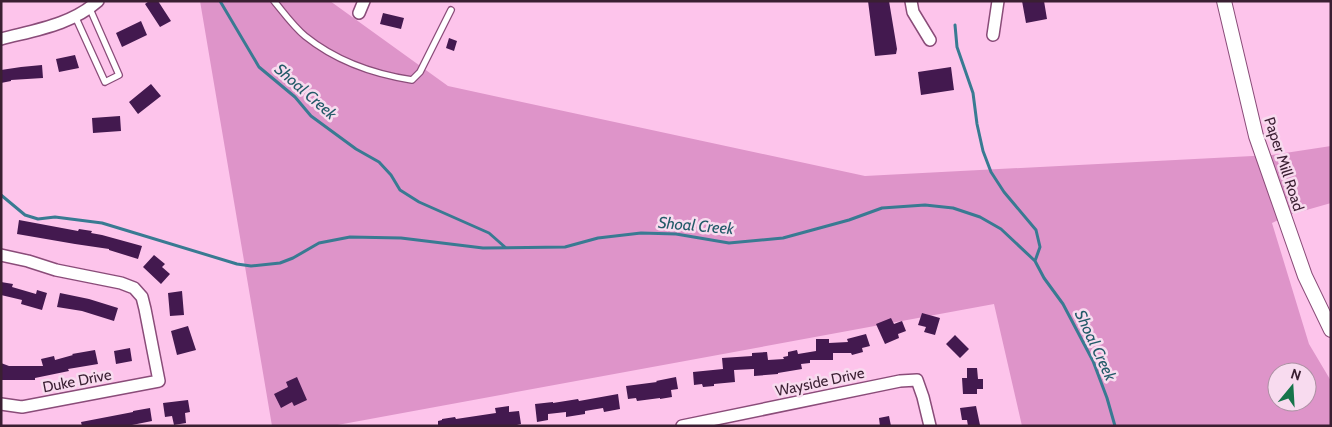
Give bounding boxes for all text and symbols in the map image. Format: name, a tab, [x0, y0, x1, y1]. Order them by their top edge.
water label: Shoal Creek	[271, 59, 341, 124]
street label: Paper Mill Road	[1260, 115, 1308, 213]
water label: Shoal Creek	[657, 213, 736, 238]
water label: Shoal Creek	[1071, 307, 1121, 385]
north arrow	[1267, 362, 1317, 412]
street label: Wayside Drive	[774, 364, 866, 400]
street label: Duke Drive	[41, 365, 113, 396]
text: N	[1289, 365, 1304, 385]

